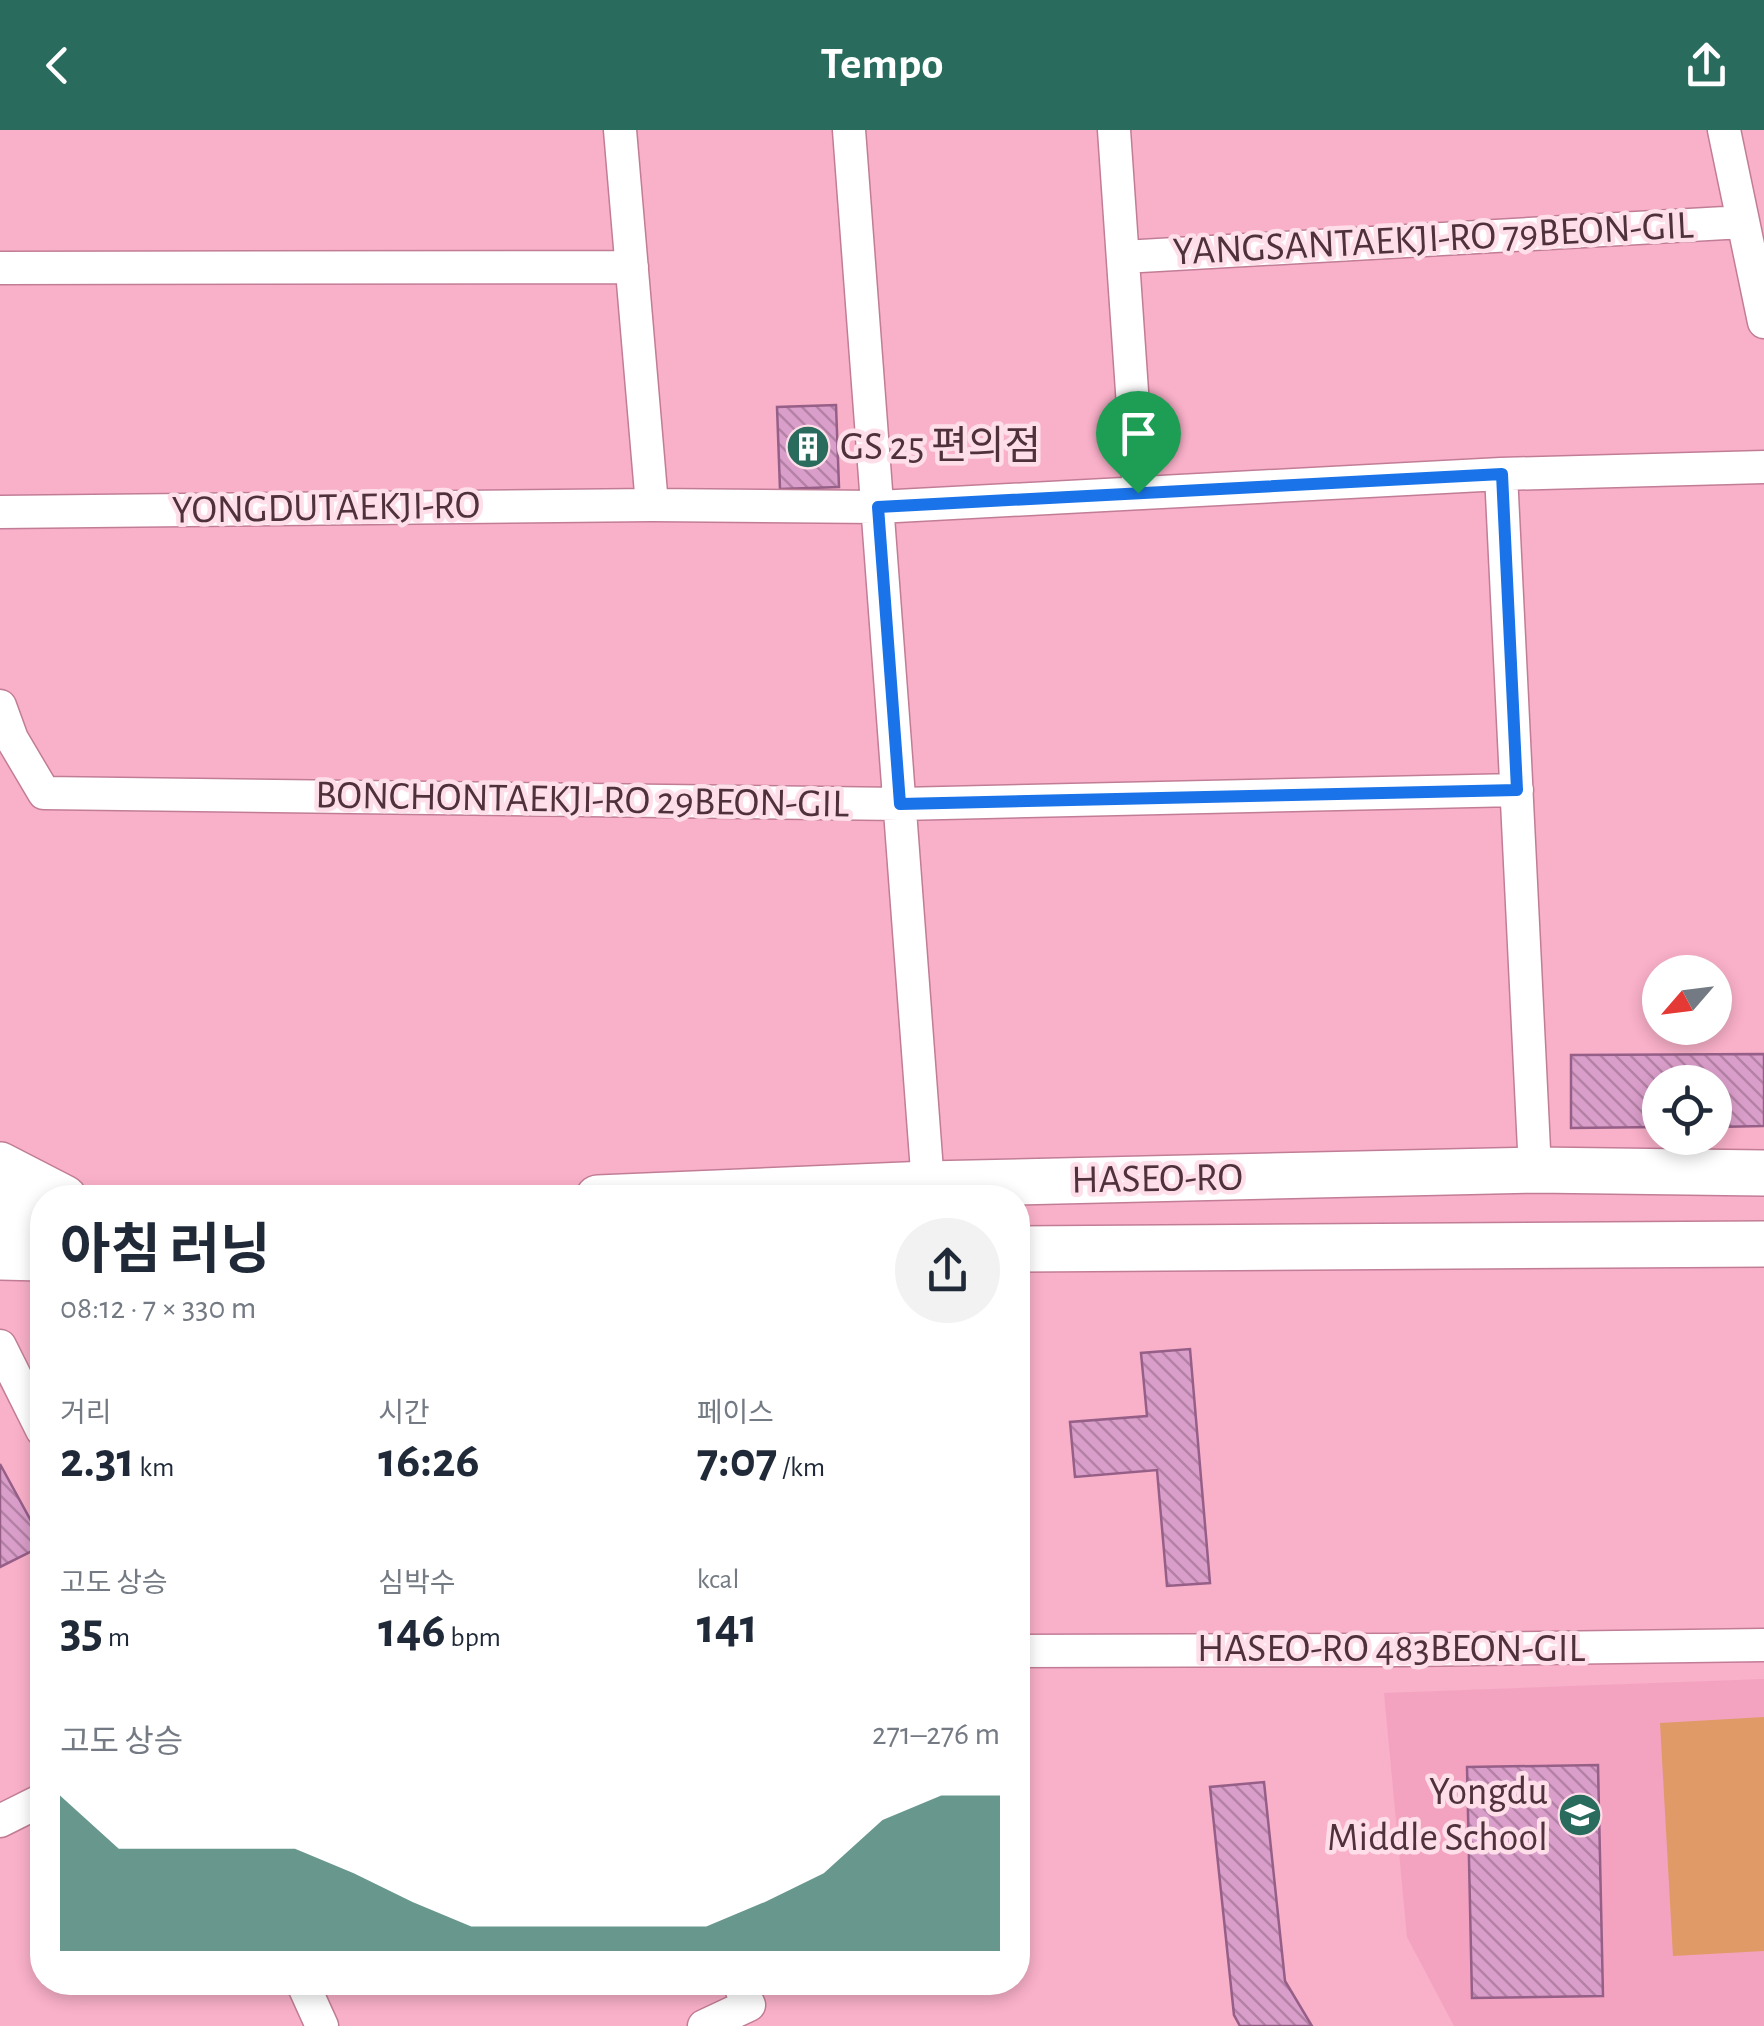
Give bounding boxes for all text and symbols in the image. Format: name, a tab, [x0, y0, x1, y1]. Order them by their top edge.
icon: back	[30, 38, 85, 93]
icon: share	[1679, 38, 1734, 93]
text: Tempo	[821, 42, 943, 87]
street label: YANGSANTAEKJI-RO 79BEON-GIL	[1172, 205, 1695, 273]
pin	[1096, 391, 1181, 494]
icon: arrive	[1111, 406, 1166, 461]
building icon: GS 25 편의점	[785, 424, 831, 470]
place label: GS 25 편의점	[840, 425, 1041, 467]
street label: YONGDUTAEKJI-RO	[171, 485, 481, 531]
street label: BONCHONTAEKJI-RO 29BEON-GIL	[315, 775, 850, 825]
north arrow	[1642, 955, 1732, 1045]
map controls	[1642, 955, 1732, 1155]
button: locate	[1642, 1065, 1732, 1155]
street label: HASEO-RO	[1071, 1158, 1243, 1200]
button: share	[895, 1218, 1000, 1323]
text: 아침 러닝	[60, 1224, 271, 1279]
text: 08:12 · 7 × 330 m	[60, 1292, 256, 1324]
text: 거리	[60, 1400, 112, 1428]
text: 시간	[378, 1400, 430, 1428]
text: 페이스	[697, 1400, 774, 1428]
text: 2.31	[60, 1436, 135, 1486]
text: 16:26	[378, 1436, 480, 1486]
text: 7:07	[697, 1436, 777, 1486]
text: km	[135, 1454, 174, 1482]
text: /km	[777, 1454, 825, 1482]
text: kcal	[697, 1566, 739, 1594]
text: 고도 상승	[60, 1570, 168, 1598]
text: 심박수	[378, 1570, 456, 1598]
text: 141	[697, 1602, 758, 1652]
text: 35	[60, 1606, 103, 1656]
text: 146	[378, 1606, 446, 1656]
text: m	[103, 1624, 130, 1652]
text: bpm	[446, 1624, 501, 1652]
street label: HASEO-RO 483BEON-GIL	[1197, 1629, 1585, 1669]
text: 271–276 m	[872, 1718, 1000, 1750]
text: 고도 상승	[60, 1726, 183, 1758]
place label: Yongdu Middle School	[1327, 1772, 1548, 1858]
school or university icon: Yongdu Middle School	[1557, 1792, 1603, 1838]

